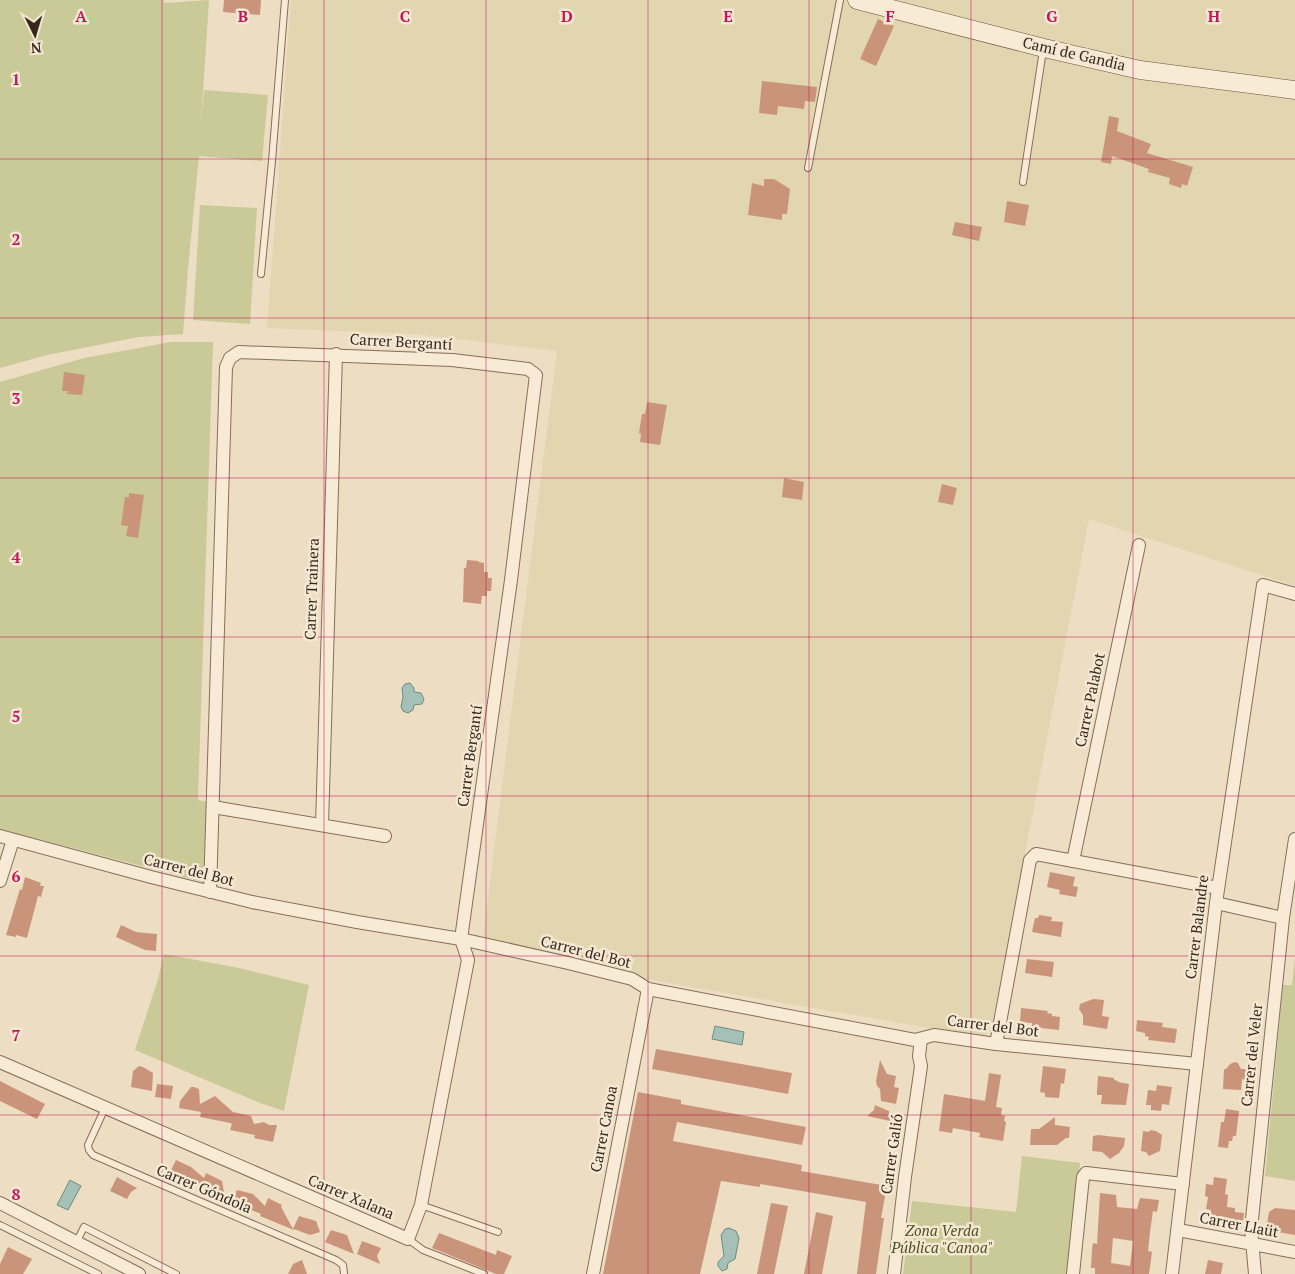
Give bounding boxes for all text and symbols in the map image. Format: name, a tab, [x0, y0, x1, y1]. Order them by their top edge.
text: A	[75, 5, 87, 27]
text: B	[238, 5, 248, 27]
text: C	[400, 5, 410, 27]
text: D	[561, 5, 573, 27]
text: E	[723, 5, 733, 27]
text: F	[885, 5, 895, 27]
text: G	[1046, 5, 1058, 27]
text: H	[1208, 5, 1220, 27]
north arrow	[10, 10, 60, 60]
street label: Camí de Gandia	[1021, 31, 1128, 75]
text: N	[30, 39, 42, 58]
text: 1	[11, 68, 21, 90]
text: 2	[11, 228, 21, 250]
street label: Carrer Bergantí	[349, 328, 453, 354]
text: 3	[11, 387, 21, 409]
street label: Carrer Trainera	[299, 537, 323, 640]
text: 4	[11, 546, 21, 568]
street label: Carrer Palabot	[1069, 650, 1109, 749]
street label: Carrer Bergantí	[452, 703, 486, 808]
text: 5	[11, 705, 21, 727]
street label: Carrer del Bot	[142, 848, 237, 890]
text: 6	[11, 865, 21, 887]
street label: Carrer Balandre	[1180, 873, 1212, 980]
street label: Carrer del Bot	[539, 930, 634, 972]
street label: Carrer del Veler	[1236, 1002, 1266, 1107]
street label: Carrer del Bot	[946, 1009, 1041, 1041]
text: 7	[11, 1024, 21, 1046]
street label: Carrer Canoa	[585, 1083, 621, 1174]
street label: Carrer Galió	[875, 1112, 907, 1195]
street label: Carrer Góndola	[154, 1159, 256, 1217]
street label: Carrer Xalana	[305, 1169, 398, 1223]
text: 8	[11, 1183, 21, 1205]
street label: Carrer Llaüt	[1198, 1207, 1281, 1242]
park label: Zona Verda Pública "Canoa"	[890, 1220, 993, 1257]

